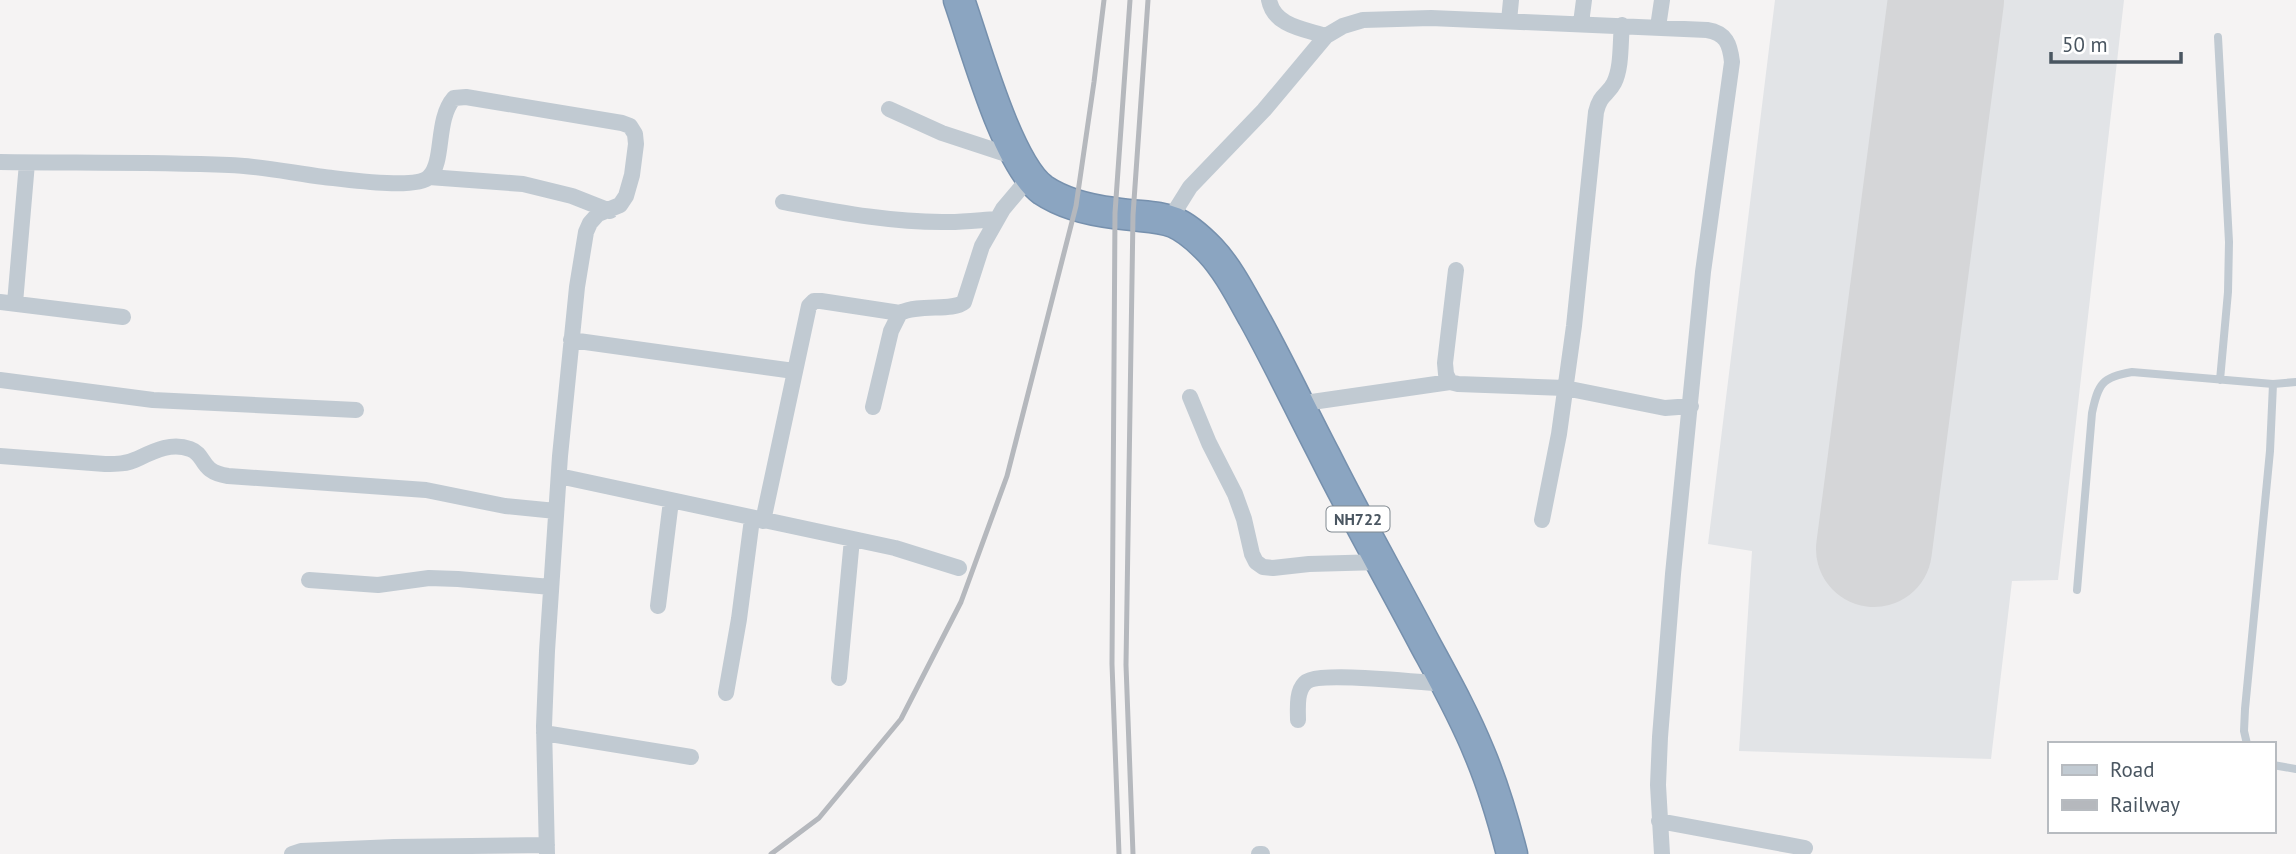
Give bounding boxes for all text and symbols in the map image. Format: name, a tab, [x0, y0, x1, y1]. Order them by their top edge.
scale bar	[2051, 21, 2180, 65]
text: 50 m	[2062, 31, 2108, 58]
road number: NH722	[1326, 506, 1390, 532]
legend	[2048, 742, 2275, 833]
text: Road	[2110, 756, 2154, 783]
text: Railway	[2110, 791, 2180, 818]

